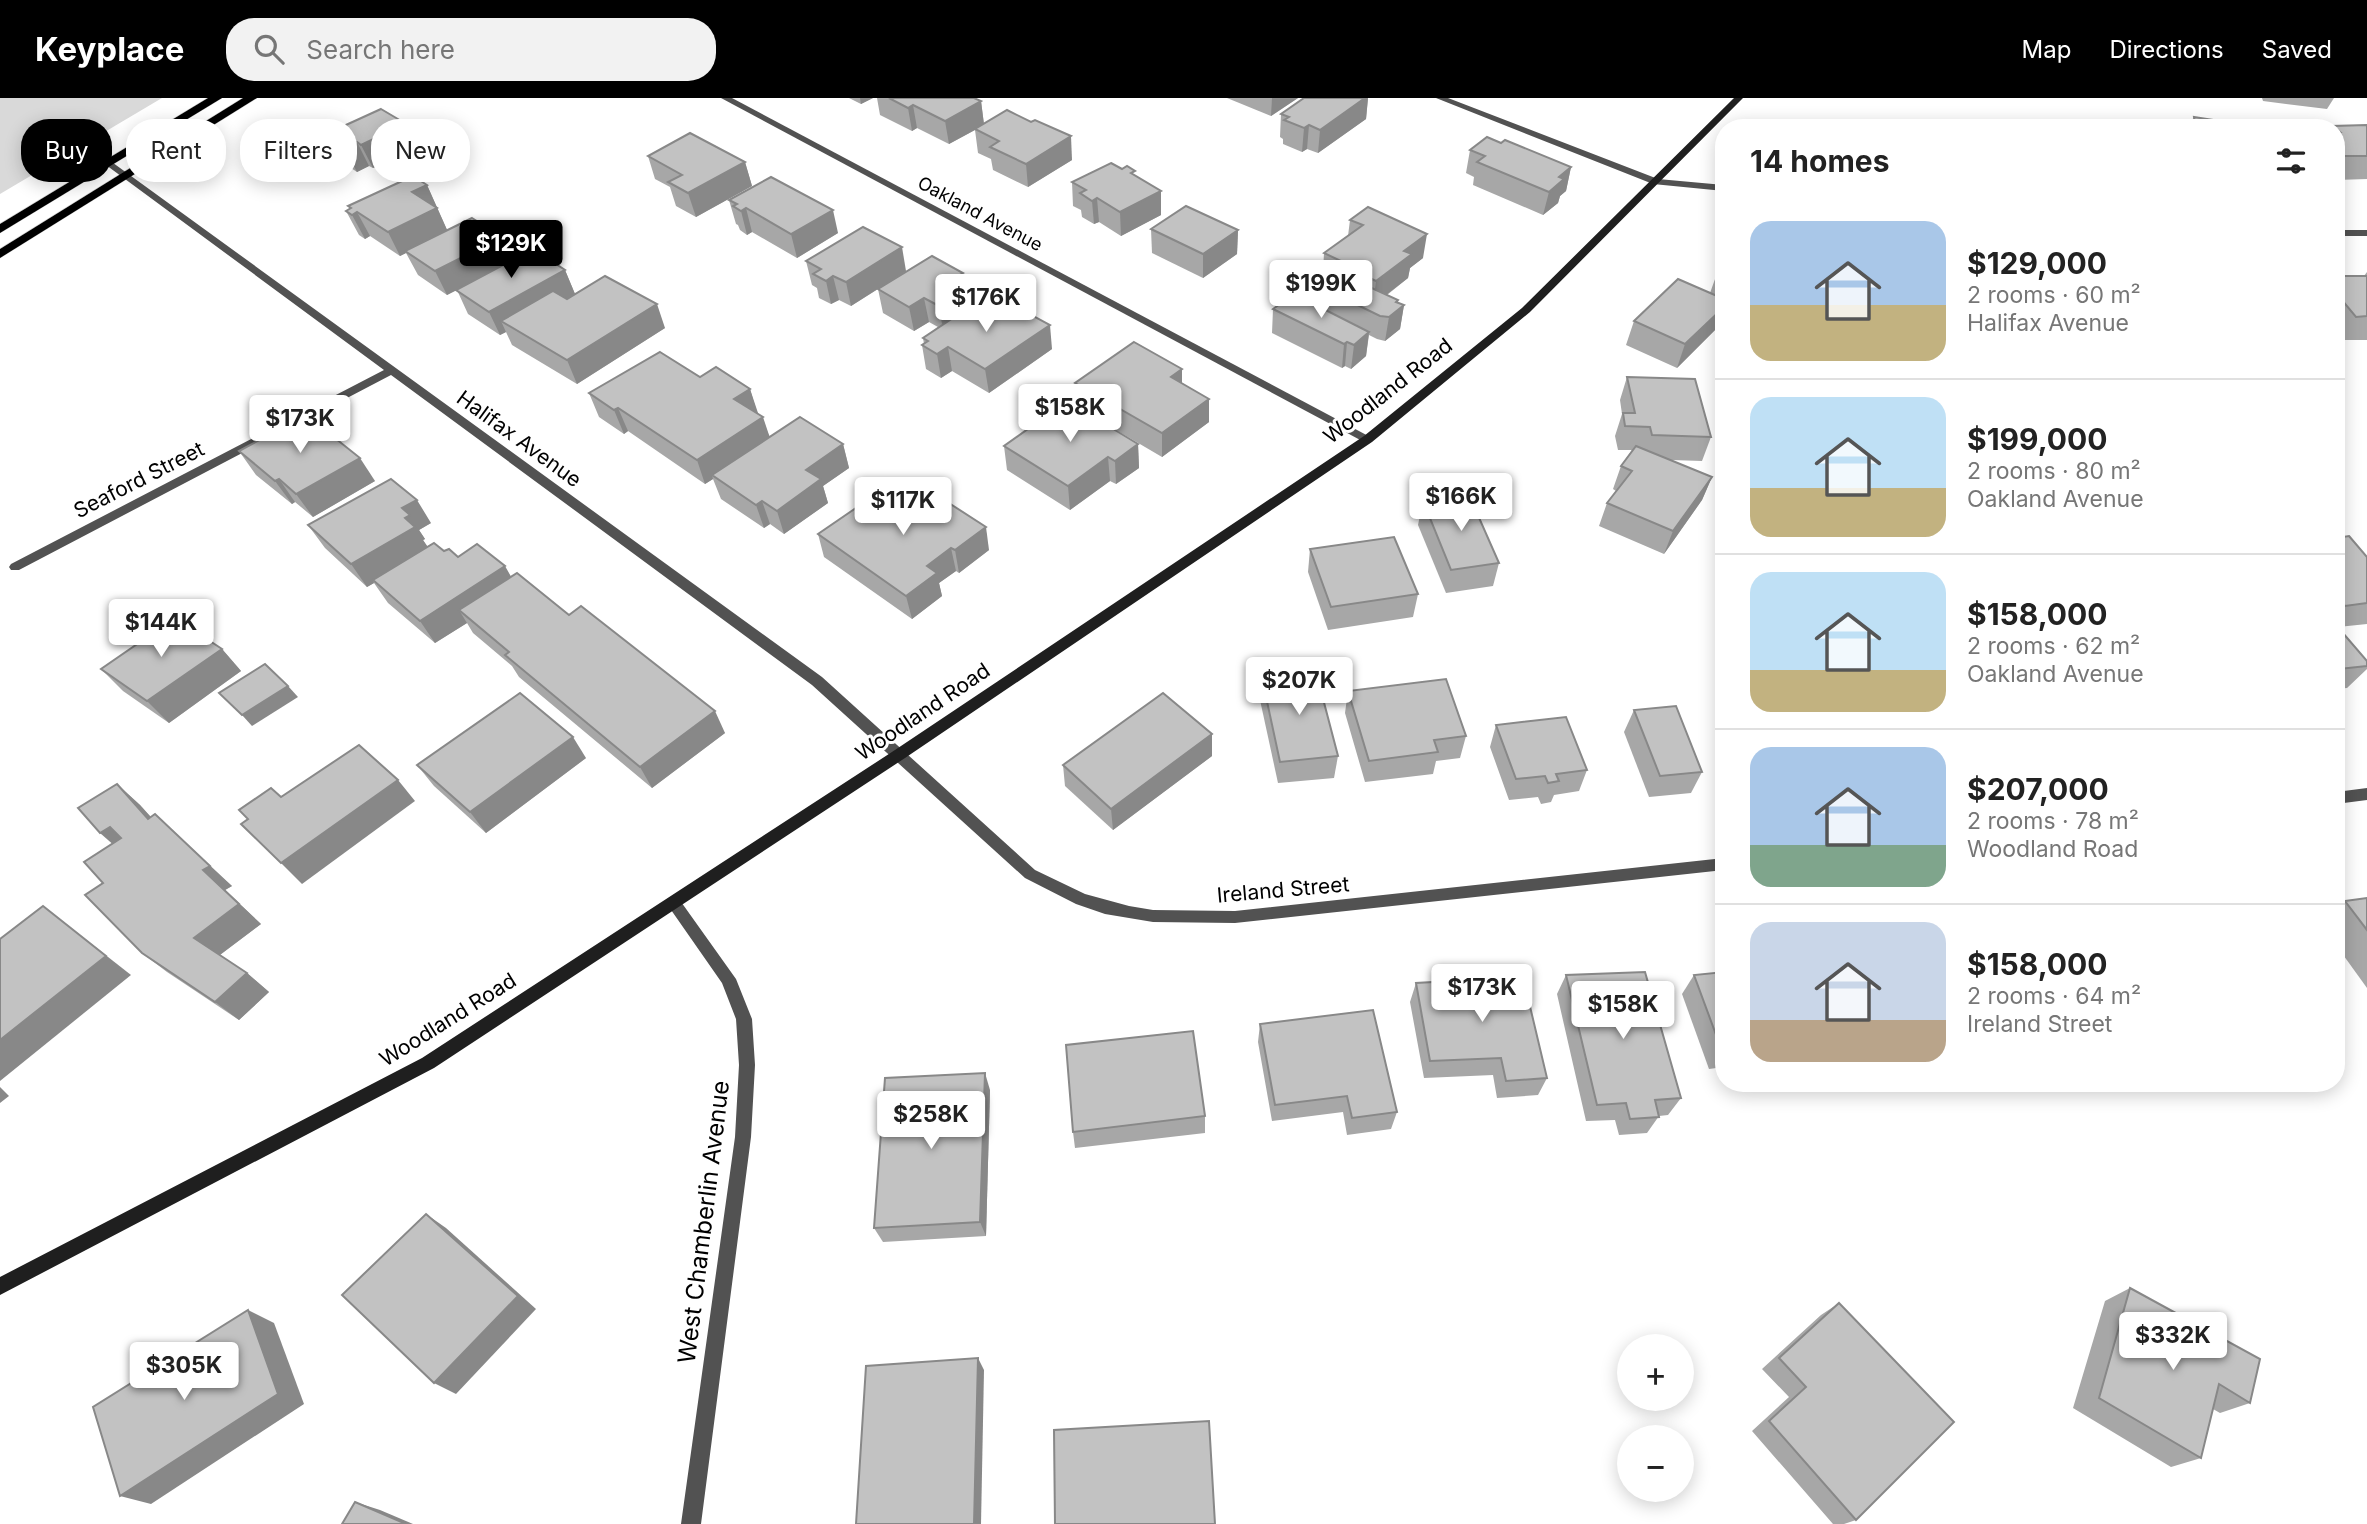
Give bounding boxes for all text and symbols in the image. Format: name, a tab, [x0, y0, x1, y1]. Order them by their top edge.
search box	[226, 18, 716, 81]
text: Keyplace	[35, 29, 184, 69]
icon: search	[250, 30, 288, 68]
text: Search here	[306, 34, 455, 65]
text: Map	[2022, 35, 2071, 64]
text: Directions	[2109, 35, 2224, 64]
text: Saved	[2262, 35, 2332, 64]
chip: Buy	[21, 119, 112, 182]
chip: Rent	[126, 119, 226, 182]
chip: Filters	[240, 119, 357, 182]
chip: New	[371, 119, 470, 182]
icon: filters	[2272, 142, 2310, 180]
text: 14 homes	[1750, 143, 1889, 179]
street label: Oakland Avenue	[914, 172, 1046, 255]
pin: $129K	[462, 220, 560, 280]
text: $129K	[476, 229, 546, 257]
text: $129,000	[1967, 245, 2107, 281]
icon: home	[1806, 249, 1890, 333]
pin: $199K	[1272, 260, 1370, 320]
text: $199K	[1285, 269, 1357, 297]
pin: $176K	[937, 274, 1035, 334]
text: 2 rooms · 60 m²	[1967, 281, 2141, 309]
text: $176K	[951, 283, 1021, 311]
text: Halifax Avenue	[1967, 309, 2129, 337]
street label: Woodland Road	[1318, 333, 1457, 449]
pin: $158K	[1021, 384, 1119, 444]
street label: Halifax Avenue	[452, 385, 586, 492]
text: $158K	[1034, 393, 1106, 421]
pin: $173K	[251, 396, 349, 455]
text: $173K	[265, 404, 335, 432]
text: $199,000	[1967, 421, 2108, 457]
icon: home	[1806, 425, 1890, 509]
street label: Seaford Street	[69, 436, 208, 523]
text: 2 rooms · 80 m²	[1967, 457, 2141, 485]
pin: $166K	[1412, 474, 1510, 533]
pin: $117K	[854, 478, 952, 537]
text: $166K	[1425, 482, 1497, 510]
text: Oakland Avenue	[1967, 485, 2144, 513]
text: $117K	[871, 486, 935, 514]
text: $158,000	[1967, 596, 2107, 632]
pin: $144K	[112, 600, 210, 659]
icon: home	[1806, 600, 1890, 684]
text: $144K	[125, 608, 197, 636]
text: 2 rooms · 62 m²	[1967, 632, 2140, 660]
street label: Woodland Road	[851, 658, 995, 766]
pin: $207K	[1250, 658, 1348, 717]
text: Oakland Avenue	[1967, 660, 2144, 688]
text: $207K	[1262, 666, 1336, 694]
text: $207,000	[1967, 771, 2109, 807]
icon: home	[1806, 775, 1890, 859]
text: 2 rooms · 78 m²	[1967, 807, 2139, 835]
text: Woodland Road	[1967, 835, 2138, 863]
street label: Ireland Street	[1216, 871, 1350, 908]
text: $158,000	[1967, 946, 2107, 982]
icon: home	[1806, 950, 1890, 1034]
pin: $173K	[1433, 964, 1531, 1024]
street label: Woodland Road	[375, 968, 521, 1072]
text: $173K	[1447, 973, 1517, 1001]
pin: $158K	[1574, 982, 1672, 1041]
text: 2 rooms · 64 m²	[1967, 982, 2141, 1010]
text: $158K	[1587, 990, 1659, 1018]
text: Ireland Street	[1967, 1010, 2112, 1038]
street label: West Chamberlin Avenue	[672, 1079, 735, 1365]
pin: $258K	[882, 1091, 980, 1151]
text: $258K	[893, 1100, 969, 1128]
pin: $332K	[2124, 1312, 2222, 1372]
text: $332K	[2135, 1321, 2211, 1349]
map controls	[1617, 1334, 1694, 1502]
button: +	[1617, 1334, 1694, 1411]
pin: $305K	[135, 1342, 233, 1402]
text: $305K	[146, 1351, 222, 1379]
button: −	[1617, 1425, 1694, 1502]

